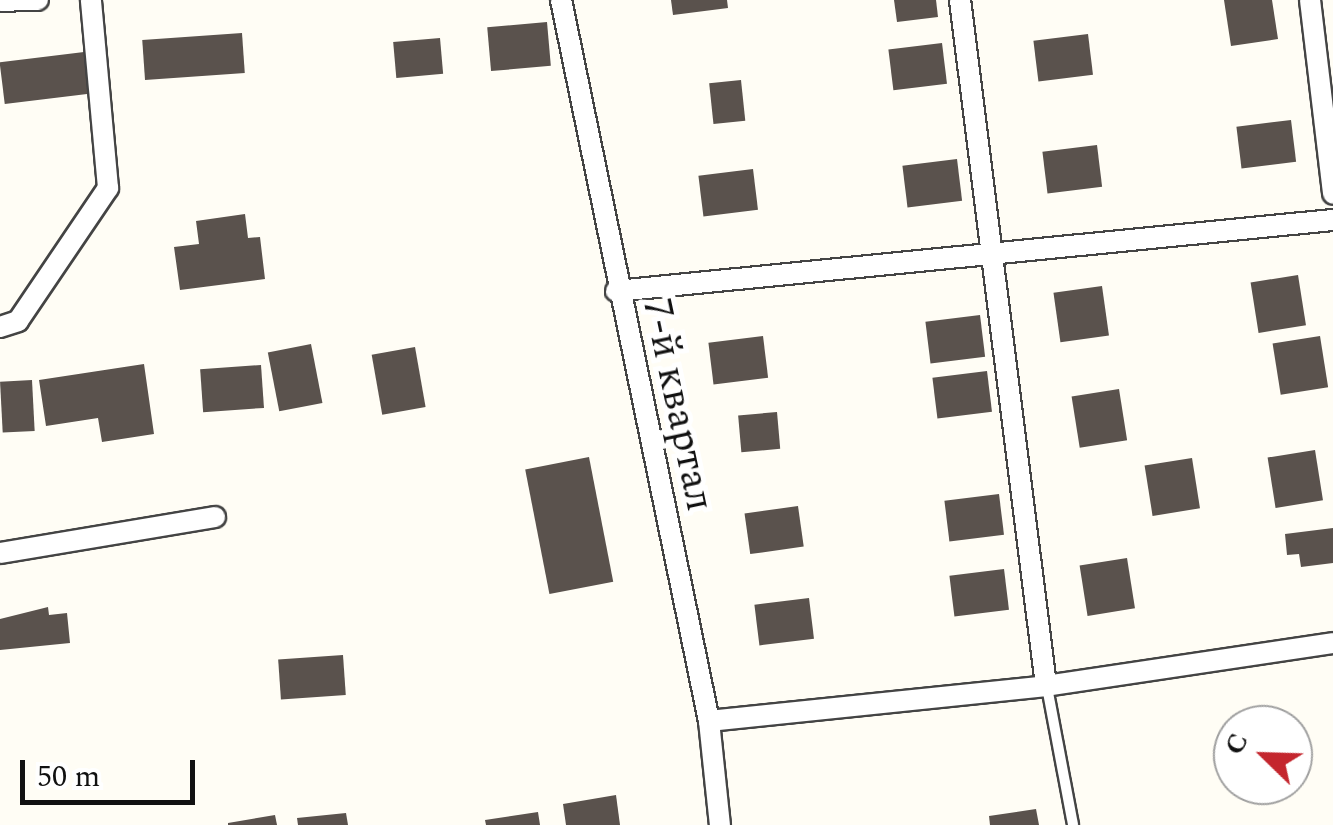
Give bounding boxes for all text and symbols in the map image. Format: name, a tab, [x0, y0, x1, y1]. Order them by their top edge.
street label: 7-й квартал	[631, 295, 723, 515]
north arrow	[1213, 705, 1313, 805]
text: С	[1213, 726, 1260, 761]
scale bar	[25, 740, 200, 802]
text: 50 m	[37, 754, 100, 800]

